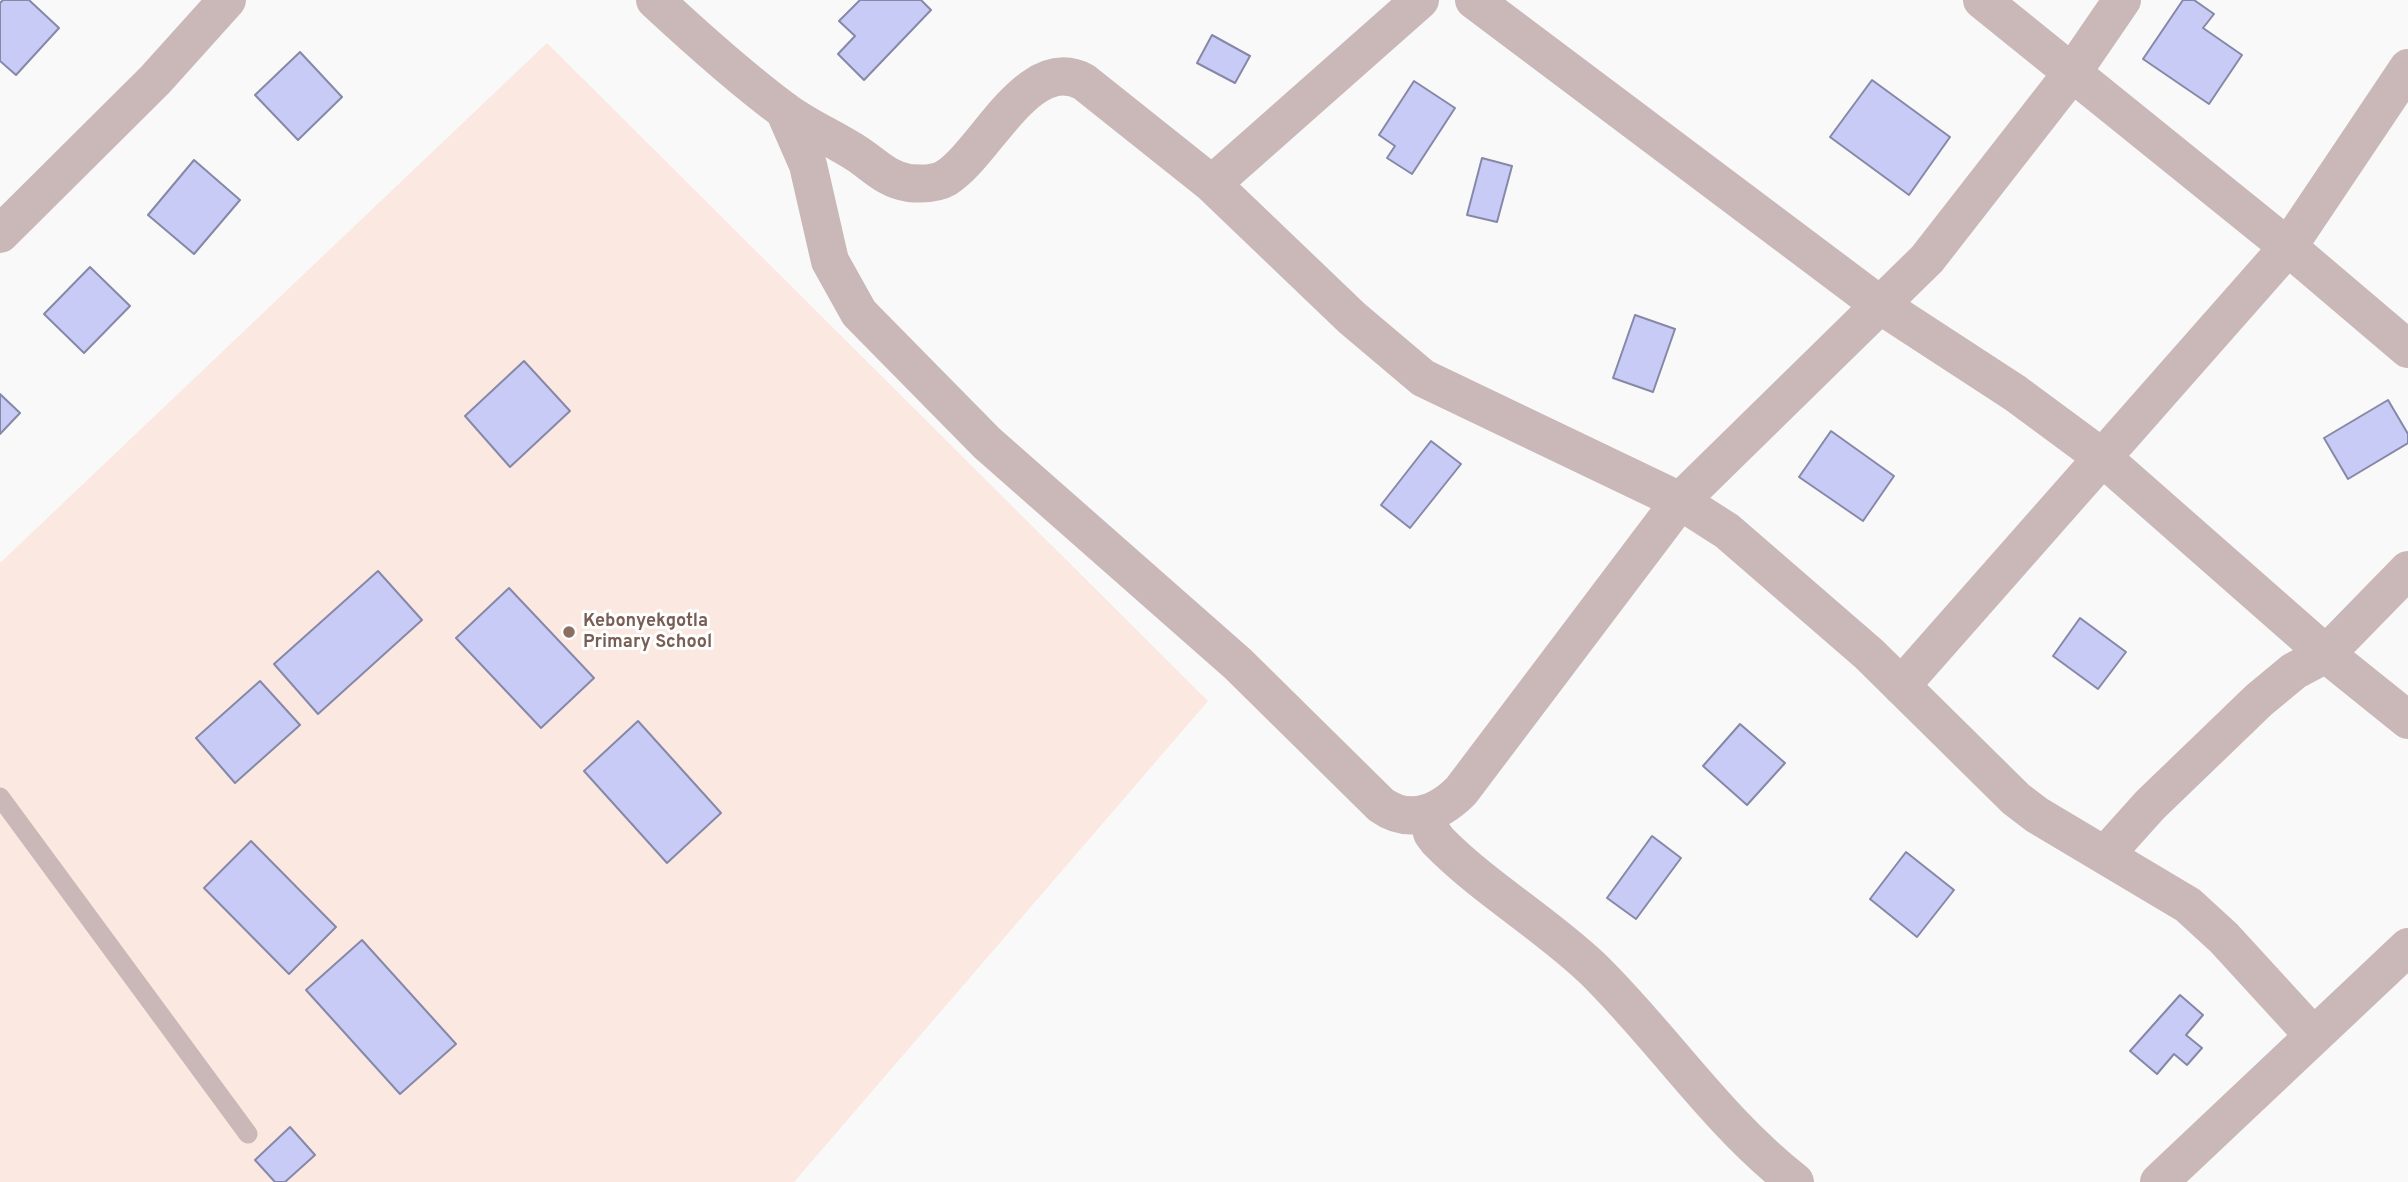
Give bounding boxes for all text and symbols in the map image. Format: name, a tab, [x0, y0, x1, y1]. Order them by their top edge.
place label: Kebonyekgotla Primary School	[583, 611, 712, 654]
marker: Kebonyekgotla Primary School	[561, 624, 577, 640]

